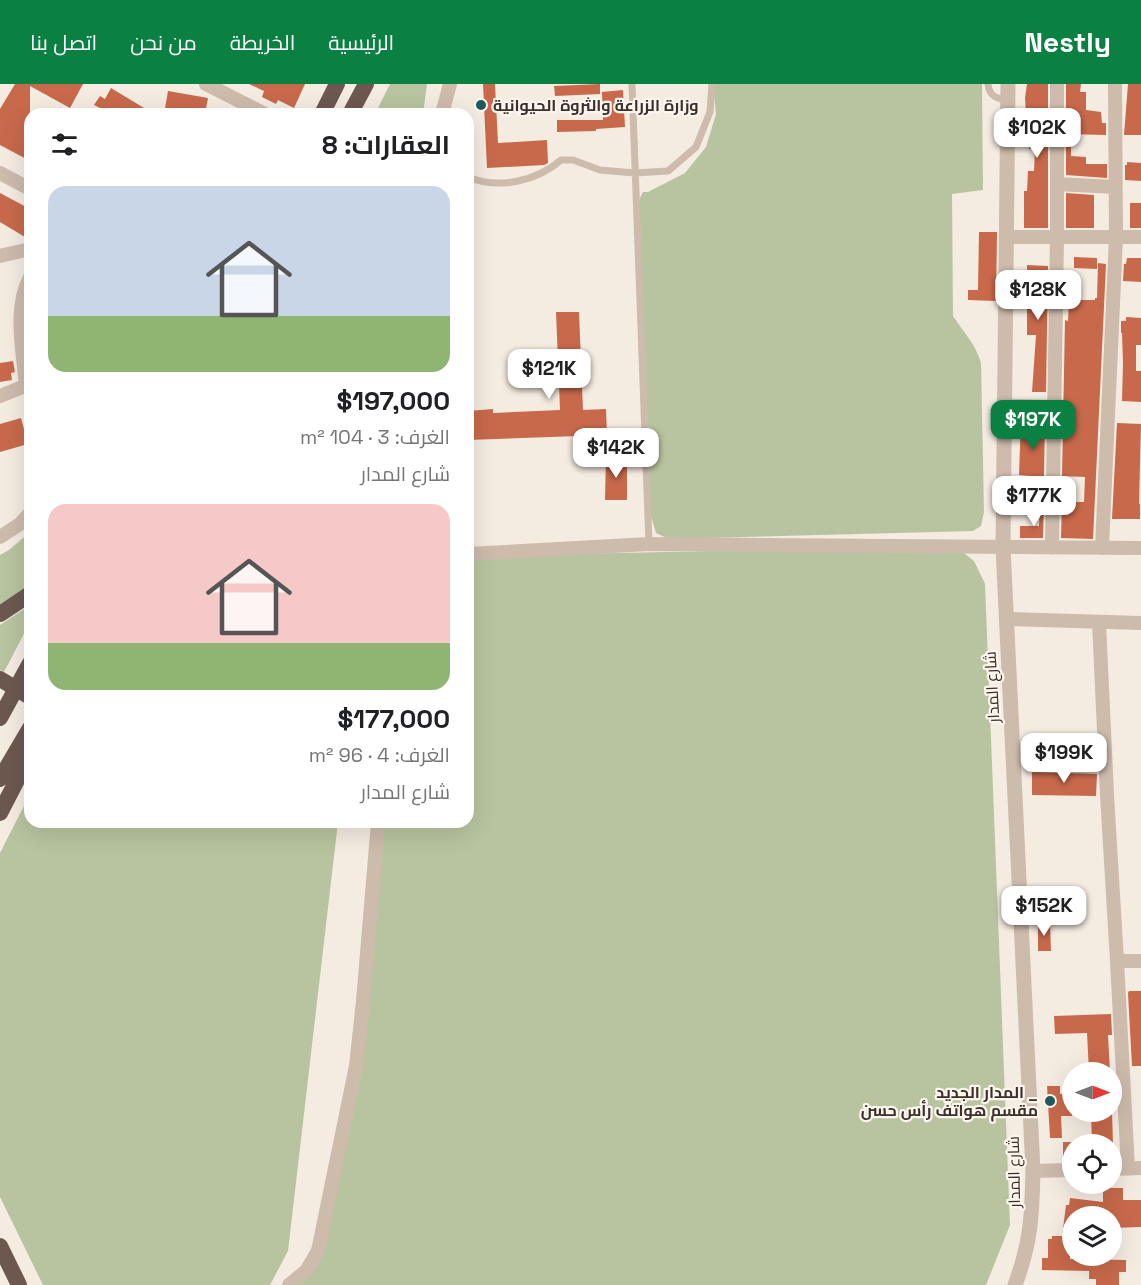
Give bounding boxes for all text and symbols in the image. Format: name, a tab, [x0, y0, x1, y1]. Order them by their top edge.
text: Nestly	[1024, 24, 1111, 60]
text: اتصل بنا	[30, 29, 97, 56]
text: من نحن	[130, 29, 197, 56]
text: الخريطة	[230, 29, 295, 56]
text: الرئيسية	[328, 29, 394, 56]
place label: وزارة الزراعة والثروة الحيوانية	[493, 95, 699, 116]
marker: وزارة الزراعة والثروة الحيوانية	[474, 98, 488, 112]
pin: $102K	[995, 108, 1079, 159]
text: $102K	[1008, 114, 1066, 140]
icon: filters	[48, 128, 81, 161]
text: العقارات: 8	[322, 128, 450, 162]
icon: home	[195, 225, 303, 333]
pin: $128K	[996, 270, 1080, 321]
text: $128K	[1009, 276, 1067, 302]
pin: $121K	[507, 349, 591, 400]
text: $121K	[522, 355, 576, 381]
text: $197,000	[336, 384, 450, 418]
pin: $197K	[991, 400, 1075, 451]
text: $197K	[1005, 406, 1061, 432]
text: الغرف: 3 · 104 m²	[300, 424, 450, 450]
pin: $142K	[574, 428, 658, 479]
text: $142K	[587, 434, 645, 460]
text: شارع المدار	[360, 461, 450, 487]
pin: $177K	[992, 476, 1076, 527]
text: $177K	[1006, 482, 1062, 508]
icon: home	[195, 543, 303, 651]
street label: شارع المدار	[980, 651, 1005, 724]
text: $177,000	[338, 702, 450, 736]
pin: $199K	[1022, 733, 1106, 784]
text: $199K	[1035, 739, 1093, 765]
text: الغرف: 4 · 96 m²	[309, 742, 450, 768]
text: شارع المدار	[360, 779, 450, 805]
pin: $152K	[1002, 886, 1086, 937]
text: $152K	[1015, 892, 1073, 918]
north arrow	[1062, 1062, 1122, 1122]
map controls	[1062, 1062, 1122, 1266]
place label: المدار الجديد _ مقسم هواتف رأس حسن	[861, 1082, 1038, 1122]
marker: المدار الجديد _ مقسم هواتف رأس حسن	[1043, 1094, 1057, 1108]
button: locate	[1062, 1134, 1122, 1194]
street label: شارع المدار	[1003, 1136, 1026, 1209]
button: layers	[1062, 1206, 1122, 1266]

